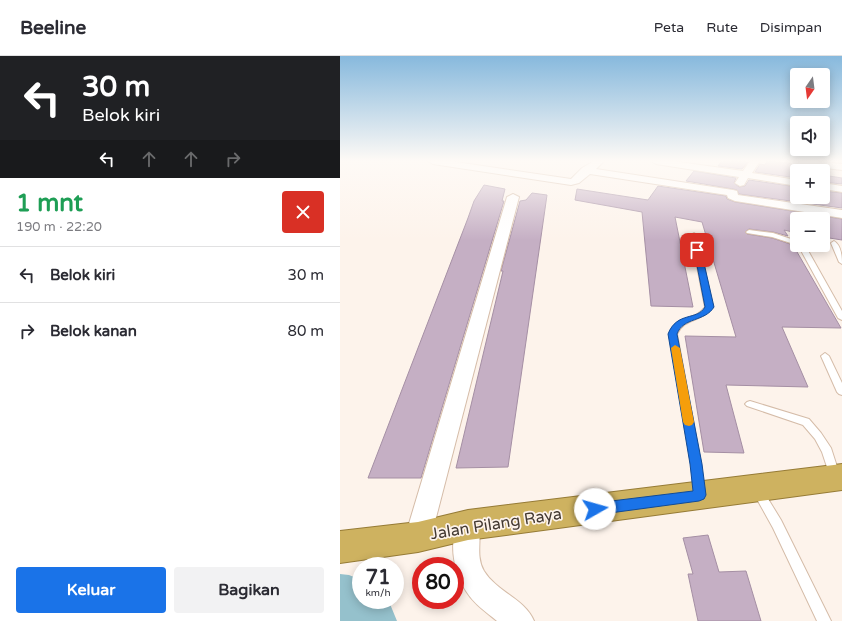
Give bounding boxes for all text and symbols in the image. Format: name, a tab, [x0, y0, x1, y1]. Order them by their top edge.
text: Beeline	[20, 17, 86, 39]
text: Peta	[654, 19, 684, 36]
text: Rute	[706, 19, 738, 36]
text: Disimpan	[760, 19, 822, 36]
north arrow	[790, 68, 830, 108]
map controls	[790, 68, 830, 252]
text: 30 m	[82, 70, 150, 104]
icon: left	[16, 72, 68, 124]
text: Belok kiri	[82, 104, 160, 126]
button: sound	[790, 116, 830, 156]
icon: left	[96, 148, 118, 170]
icon: ahead	[138, 148, 160, 170]
icon: ahead	[180, 148, 202, 170]
icon: right	[222, 148, 244, 170]
button: +	[790, 164, 830, 204]
text: 1 mnt	[16, 189, 83, 218]
button: close	[282, 191, 324, 233]
button: −	[790, 212, 830, 252]
text: 190 m · 22:20	[16, 219, 102, 235]
pin	[680, 233, 714, 267]
icon: arrive	[686, 239, 708, 261]
icon: left	[16, 264, 38, 286]
text: Belok kiri	[50, 266, 115, 284]
text: 30 m	[287, 266, 324, 284]
icon: right	[16, 320, 38, 342]
text: Belok kanan	[50, 322, 137, 340]
text: 80 m	[287, 322, 324, 340]
position arrow	[574, 488, 616, 530]
street label: Jalan Pilang Raya	[429, 504, 563, 544]
speed limit sign: 80	[412, 557, 464, 609]
text: 71	[365, 566, 391, 590]
button: Keluar	[16, 567, 166, 613]
button: Bagikan	[174, 567, 324, 613]
text: km/h	[365, 587, 391, 599]

